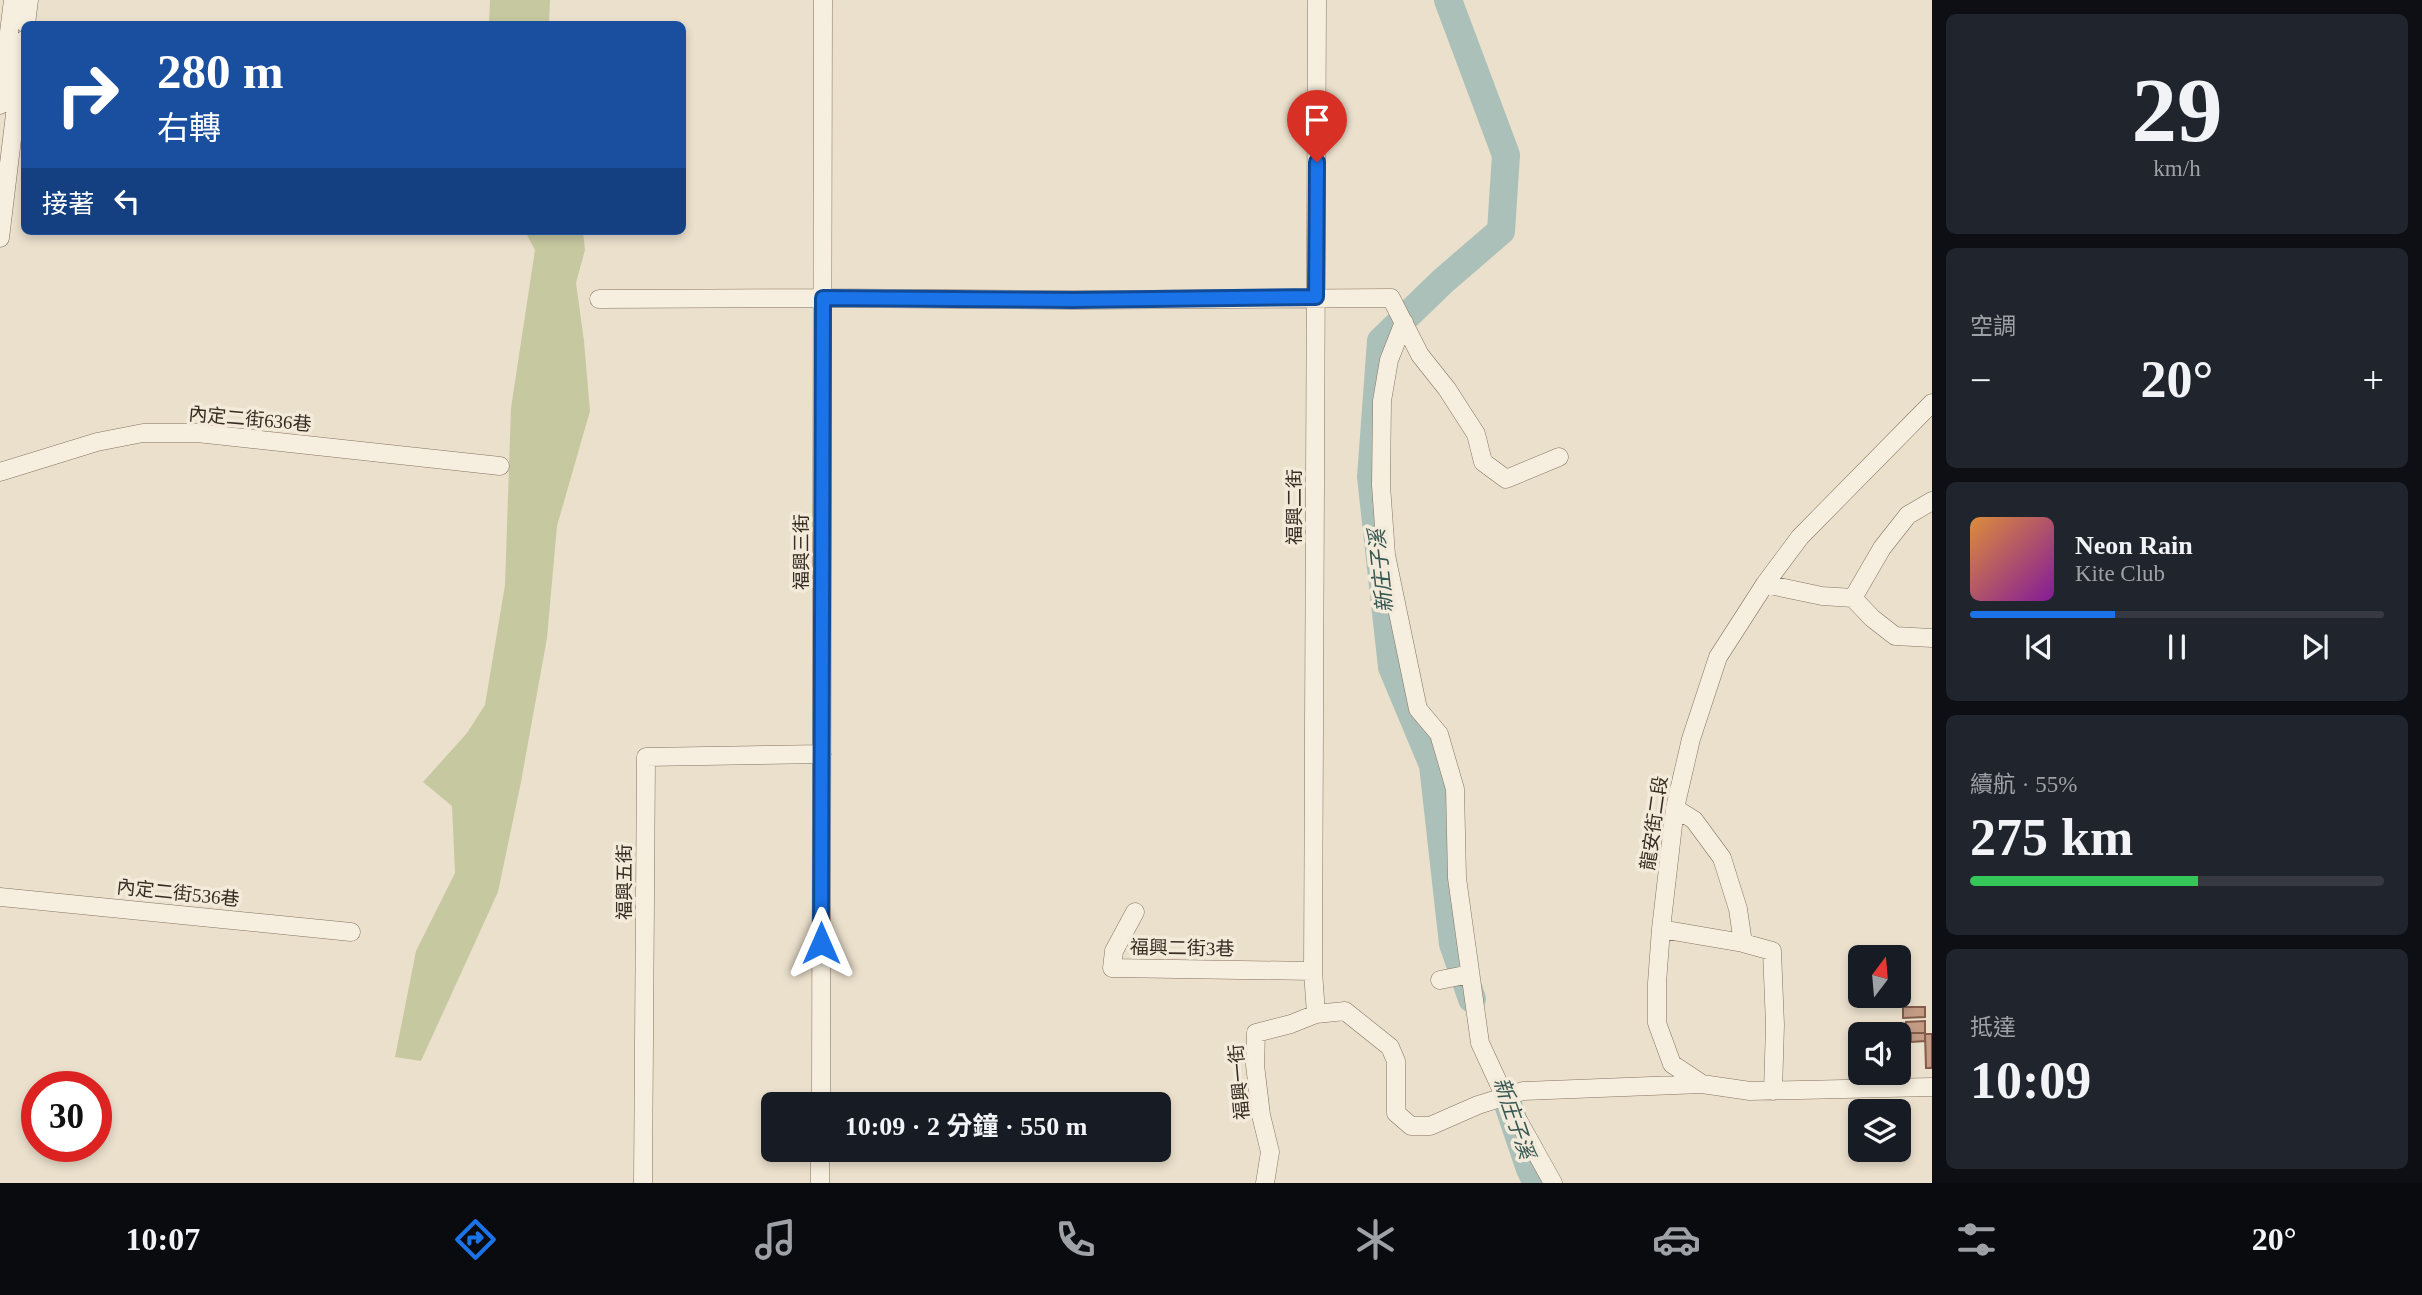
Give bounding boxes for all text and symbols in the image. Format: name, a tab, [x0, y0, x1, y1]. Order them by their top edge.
text: 280 m	[157, 44, 284, 99]
icon: right	[42, 49, 133, 140]
text: 29	[2132, 60, 2223, 161]
pin	[1287, 90, 1347, 162]
icon: arrive	[1298, 101, 1336, 139]
text: 右轉	[157, 110, 221, 146]
text: km/h	[2153, 156, 2201, 181]
icon: left	[108, 182, 146, 220]
text: 接著	[42, 190, 94, 219]
text: 空調	[1970, 314, 2016, 339]
text: 20°	[2141, 351, 2213, 408]
text: −	[1970, 359, 1991, 401]
text: +	[2363, 359, 2384, 401]
street label: 內定二街636巷	[188, 403, 312, 435]
street label: 福興二街	[1284, 469, 1305, 545]
street label: 福興三街	[791, 514, 812, 590]
water label: 新庄子溪	[1364, 525, 1397, 614]
text: Neon Rain	[2075, 531, 2193, 560]
text: Kite Club	[2075, 561, 2165, 586]
icon: previous	[2020, 628, 2058, 666]
icon: pause	[2158, 628, 2196, 666]
icon: next	[2296, 628, 2334, 666]
text: 續航 · 55%	[1970, 772, 2077, 797]
street label: 龍安街二段	[1637, 774, 1671, 872]
text: 275 km	[1970, 809, 2133, 866]
street label: 福興五街	[614, 844, 635, 920]
street label: 內定二街536巷	[115, 876, 241, 910]
position arrow	[784, 906, 858, 980]
street label: 福興二街3巷	[1130, 937, 1234, 959]
north arrow	[1848, 945, 1911, 1008]
map controls	[1848, 945, 1911, 1162]
text: 抵達	[1970, 1015, 2016, 1040]
button: sound	[1848, 1022, 1911, 1085]
street label: 福興一街	[1225, 1043, 1253, 1121]
text: 10:09	[1970, 1052, 2091, 1109]
speed limit sign: 30	[21, 1071, 112, 1162]
water label: 新庄子溪	[1489, 1074, 1540, 1164]
button: layers	[1848, 1099, 1911, 1162]
text: 10:09 · 2 分鐘 · 550 m	[845, 1112, 1087, 1141]
icon: directions	[451, 1215, 500, 1264]
icon: music	[751, 1215, 800, 1264]
icon: phone	[1051, 1215, 1100, 1264]
icon: climate	[1351, 1215, 1400, 1264]
icon: car	[1652, 1215, 1701, 1264]
icon: filters	[1952, 1215, 2001, 1264]
text: 10:07	[126, 1221, 200, 1257]
text: 20°	[2252, 1221, 2296, 1257]

